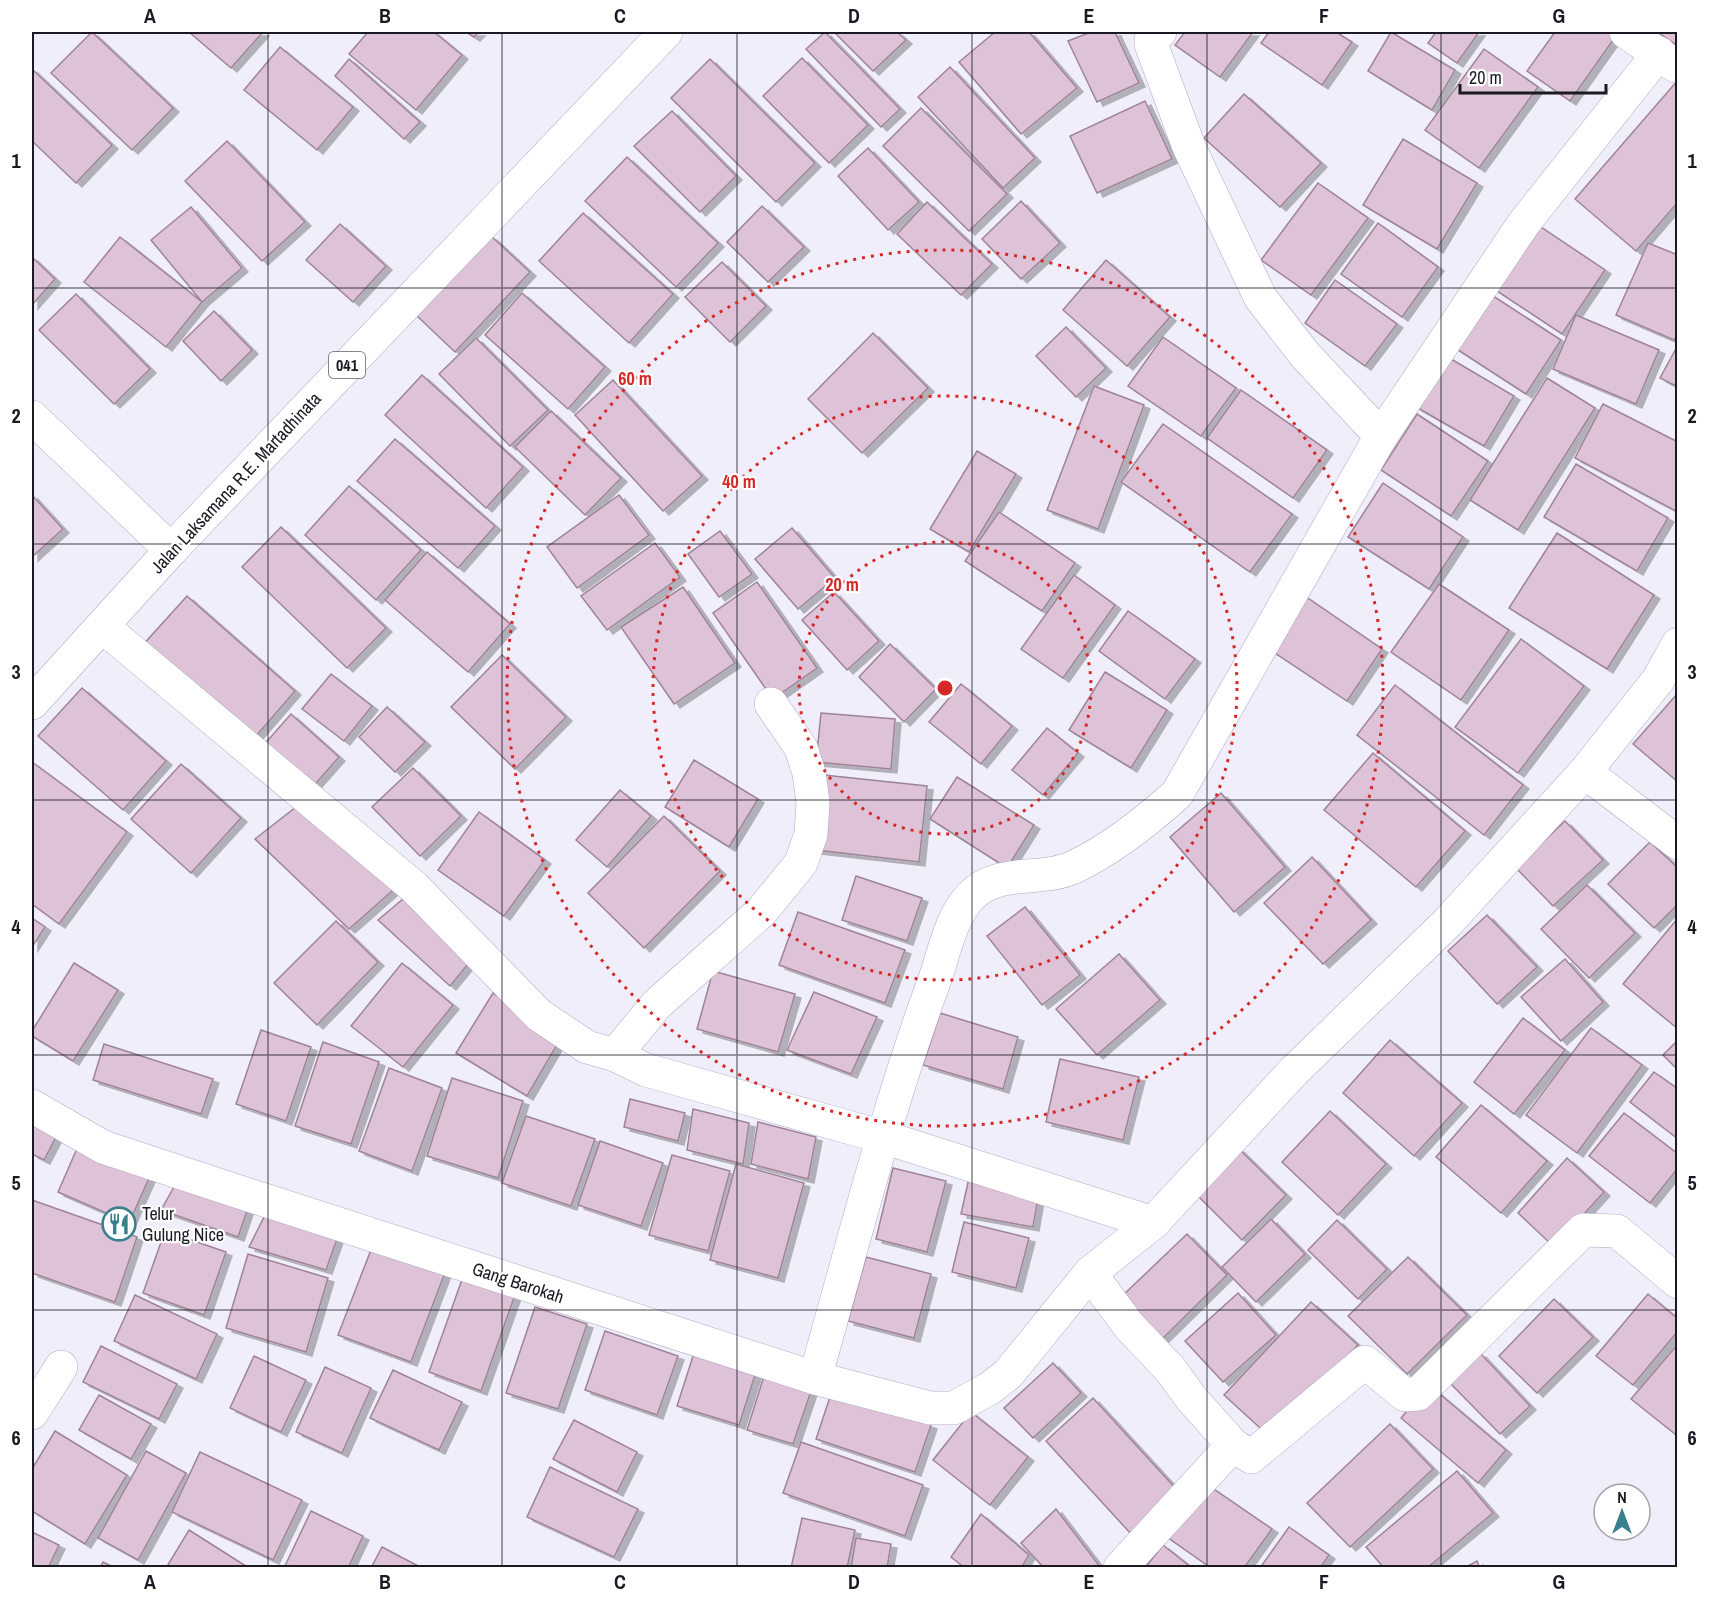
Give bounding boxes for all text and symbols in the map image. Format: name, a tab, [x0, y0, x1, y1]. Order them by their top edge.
text: A	[144, 2, 156, 29]
text: B	[379, 2, 391, 29]
text: C	[614, 2, 626, 29]
text: D	[848, 2, 860, 29]
text: E	[1084, 2, 1095, 29]
text: F	[1319, 2, 1329, 29]
text: G	[1553, 2, 1565, 29]
scale bar	[1460, 57, 1606, 95]
text: 20 m	[1469, 65, 1502, 90]
text: 1	[11, 147, 21, 174]
text: 1	[1687, 147, 1697, 174]
road number: 041	[329, 352, 365, 378]
text: 60 m	[618, 366, 652, 391]
street label: Jalan Laksamana R.E. Martadhinata	[145, 387, 326, 579]
text: 2	[11, 402, 21, 429]
text: 2	[1687, 402, 1697, 429]
text: 40 m	[722, 469, 756, 494]
text: 20 m	[825, 572, 859, 597]
text: 3	[11, 658, 21, 685]
text: 3	[1687, 658, 1697, 685]
centre of rings	[935, 678, 955, 698]
text: 4	[11, 913, 21, 940]
text: 4	[1687, 913, 1697, 940]
text: 5	[11, 1169, 21, 1196]
text: 5	[1687, 1169, 1697, 1196]
place label: Telur Gulung Nice	[142, 1201, 224, 1247]
restaurant icon: Telur Gulung Nice	[101, 1206, 137, 1242]
street label: Gang Barokah	[469, 1256, 567, 1309]
text: 6	[11, 1424, 21, 1451]
text: 6	[1687, 1424, 1697, 1451]
north arrow	[1592, 1482, 1652, 1542]
text: N	[1617, 1486, 1627, 1508]
text: A	[144, 1568, 156, 1595]
text: B	[379, 1568, 391, 1595]
text: C	[614, 1568, 626, 1595]
text: D	[848, 1568, 860, 1595]
text: E	[1084, 1568, 1095, 1595]
text: F	[1319, 1568, 1329, 1595]
text: G	[1553, 1568, 1565, 1595]

